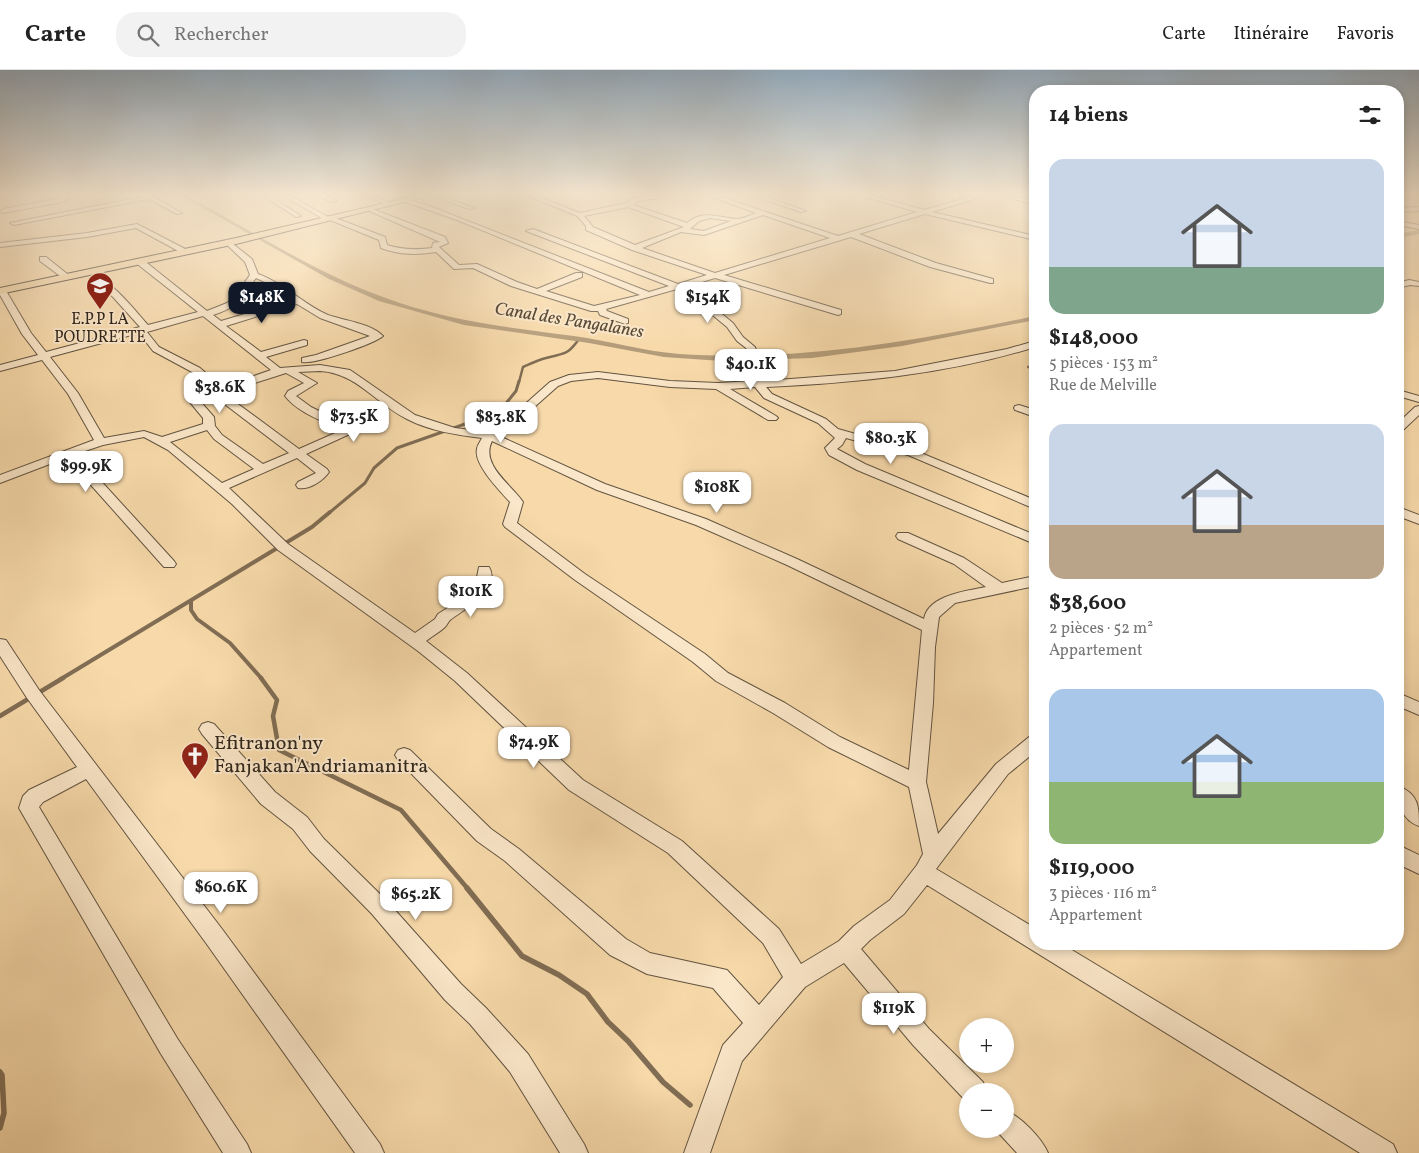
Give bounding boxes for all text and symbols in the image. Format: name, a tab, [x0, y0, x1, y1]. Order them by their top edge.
search box	[116, 12, 466, 57]
text: Carte	[25, 18, 86, 52]
icon: search	[134, 21, 162, 49]
text: Rechercher	[174, 22, 268, 48]
text: Carte	[1162, 22, 1205, 47]
text: Itinéraire	[1233, 22, 1309, 47]
text: Favoris	[1337, 22, 1394, 47]
text: 14 biens	[1049, 101, 1128, 130]
icon: filters	[1356, 101, 1384, 129]
icon: home	[1172, 191, 1262, 281]
school or university icon: E.P.P LA POUDRETTE	[85, 271, 115, 310]
pin: $148K	[227, 282, 297, 324]
pin: $154K	[673, 282, 743, 324]
text: $148K	[239, 287, 285, 309]
text: $154K	[686, 287, 730, 309]
water label: Canal des Pangalanes	[493, 297, 646, 345]
place label: E.P.P LA POUDRETTE	[54, 309, 146, 349]
text: $148,000	[1049, 324, 1138, 353]
pin: $40.1K	[710, 348, 792, 391]
text: 5 pièces · 153 m²	[1049, 353, 1158, 375]
text: $40.1K	[726, 354, 776, 376]
pin: $38.6K	[179, 372, 261, 414]
text: Rue de Melville	[1049, 375, 1157, 397]
text: $38.6K	[195, 377, 245, 399]
pin: $73.5K	[313, 400, 395, 443]
pin: $83.8K	[460, 402, 542, 444]
text: $73.5K	[330, 406, 378, 428]
text: $83.8K	[476, 407, 526, 429]
pin: $80.3K	[850, 422, 932, 465]
text: $80.3K	[865, 428, 917, 450]
pin: $99.9K	[45, 450, 127, 493]
text: $99.9K	[60, 456, 112, 478]
icon: home	[1172, 456, 1262, 546]
pin: $108K	[682, 472, 752, 514]
text: $108K	[694, 477, 740, 499]
pin: $101K	[436, 576, 506, 618]
text: $101K	[449, 581, 493, 603]
text: $38,600	[1049, 589, 1126, 618]
text: 2 pièces · 52 m²	[1049, 618, 1153, 640]
text: Appartement	[1049, 640, 1143, 662]
icon: home	[1172, 721, 1262, 811]
pin: $74.9K	[493, 726, 575, 769]
place label: Efitranon'ny Fanjakan'Andriamanitra	[214, 730, 428, 781]
text: $74.9K	[509, 732, 559, 754]
church icon: Efitranon'ny Fanjakan'Andriamanitra	[180, 741, 210, 780]
text: $119,000	[1049, 854, 1134, 883]
pin: $60.6K	[180, 872, 262, 914]
text: $60.6K	[195, 877, 247, 899]
pin: $65.2K	[375, 878, 457, 921]
text: 3 pièces · 116 m²	[1049, 883, 1157, 905]
text: $65.2K	[391, 884, 441, 906]
text: Appartement	[1049, 905, 1143, 927]
pin: $119K	[859, 992, 929, 1035]
text: $119K	[873, 998, 915, 1020]
map controls	[959, 1018, 1014, 1138]
button: +	[959, 1018, 1014, 1073]
button: −	[959, 1083, 1014, 1138]

